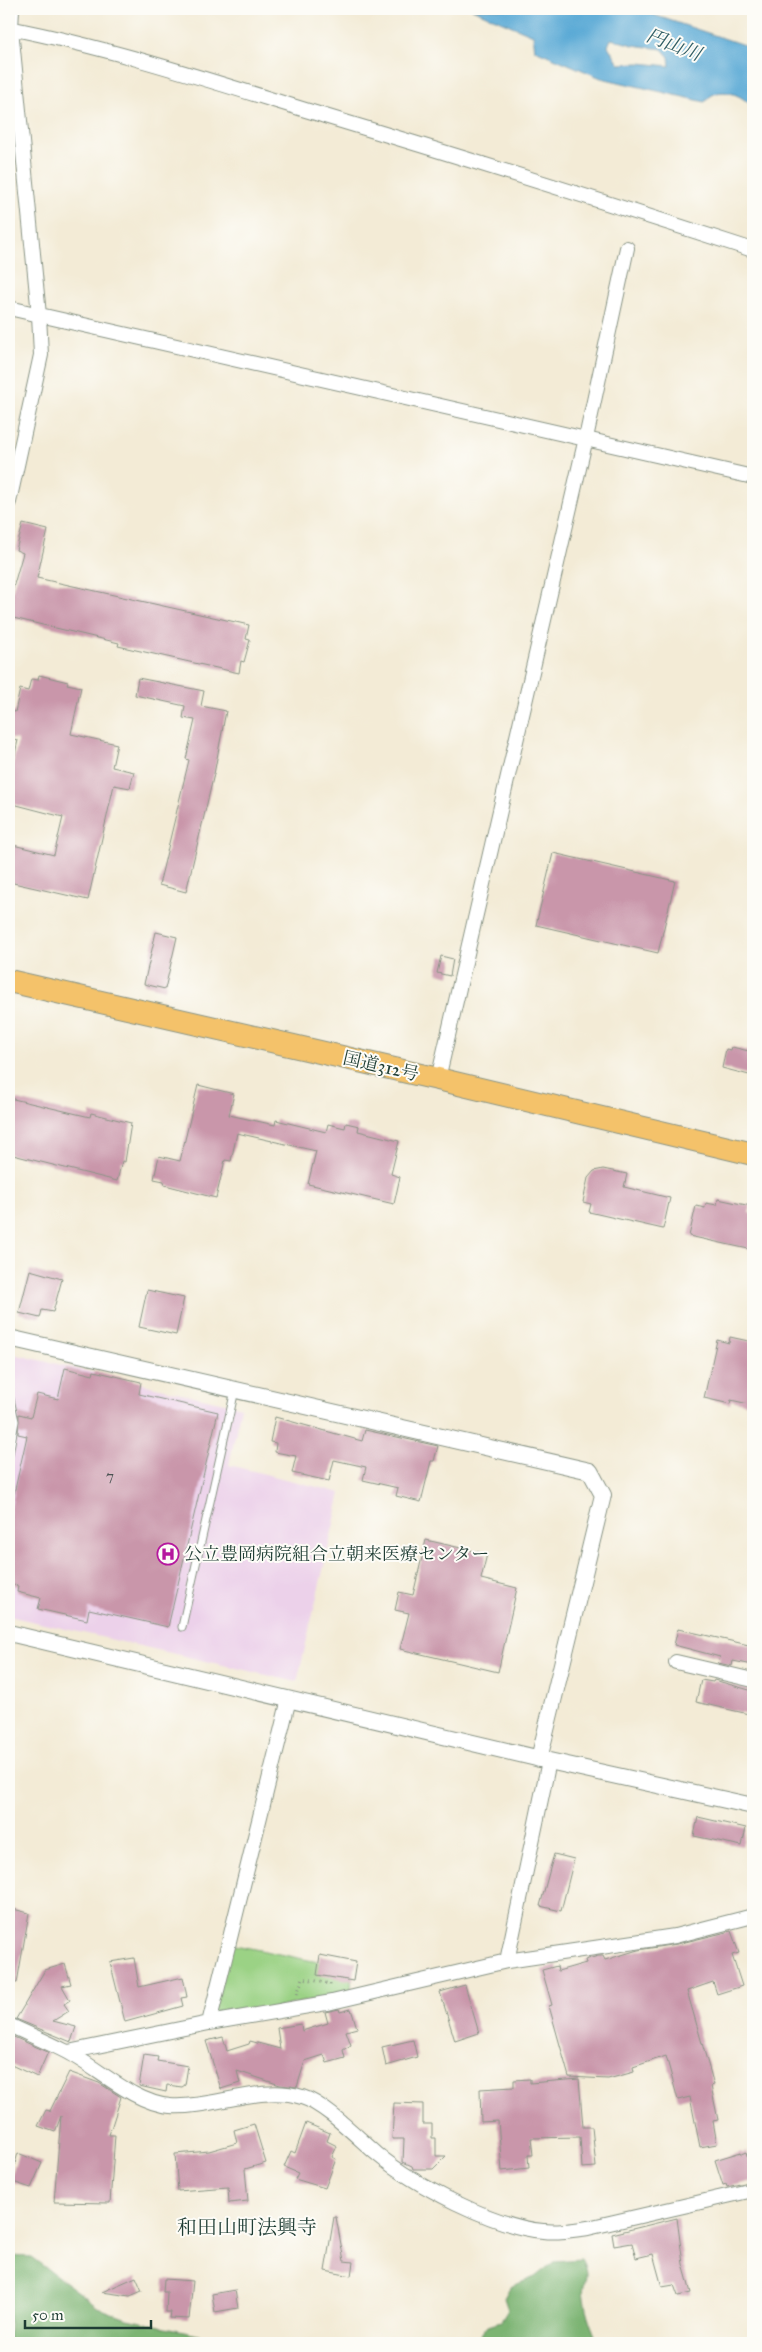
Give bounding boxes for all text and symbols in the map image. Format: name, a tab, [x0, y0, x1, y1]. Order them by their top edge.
water label: 円山川	[643, 24, 706, 66]
street label: 国道312号	[341, 1047, 421, 1085]
house number: 7	[106, 1467, 114, 1485]
hospital icon: 公立豊岡病院組合立朝来医療センター	[156, 1542, 180, 1566]
place label: 公立豊岡病院組合立朝来医療センター	[184, 1543, 489, 1565]
district label: 和田山町法興寺	[177, 2215, 317, 2239]
scale bar	[25, 2297, 151, 2329]
text: 50 m	[32, 2306, 64, 2324]

